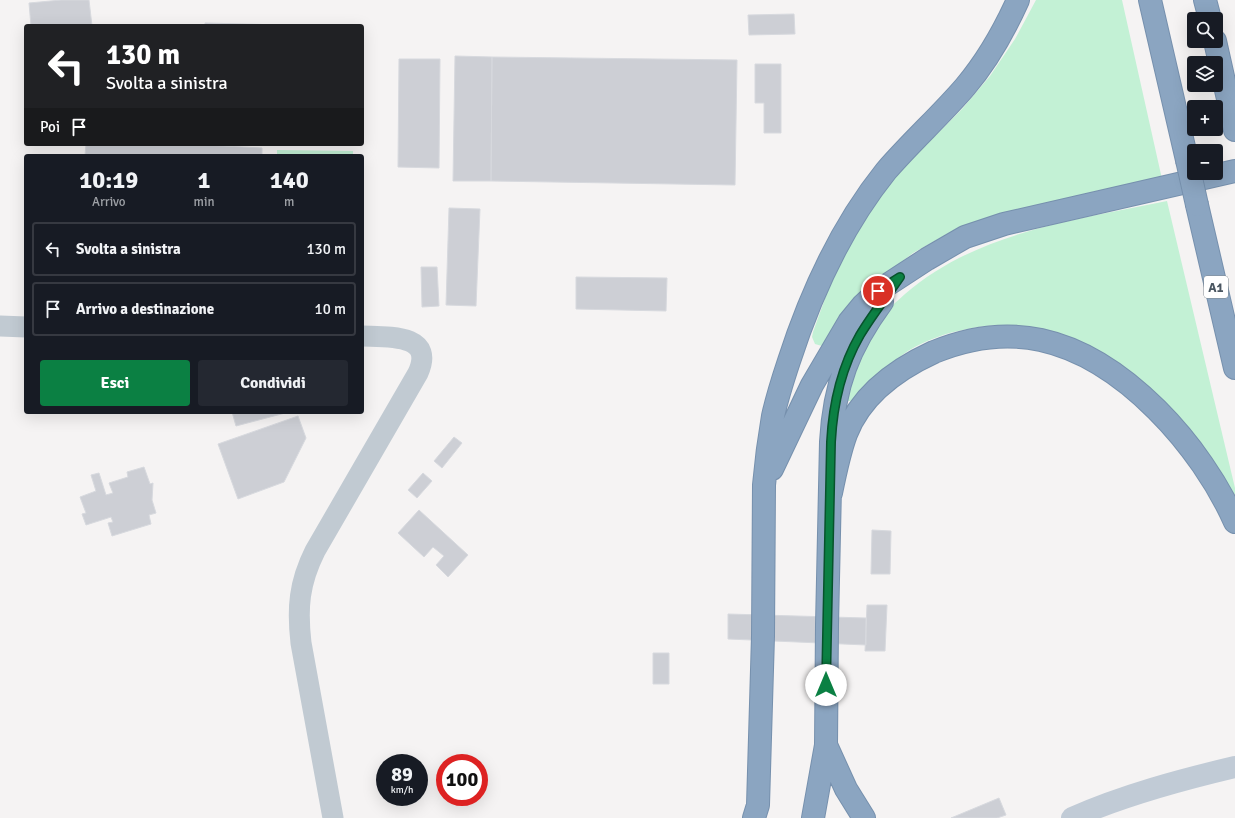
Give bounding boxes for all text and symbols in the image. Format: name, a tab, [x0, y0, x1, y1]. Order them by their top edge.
map controls	[1187, 12, 1223, 180]
button: search	[1187, 12, 1223, 48]
text: 130 m	[106, 38, 180, 72]
icon: left	[40, 40, 92, 92]
button: layers	[1187, 56, 1223, 92]
text: Svolta a sinistra	[106, 72, 228, 94]
button: +	[1187, 100, 1223, 136]
icon: arrive	[68, 116, 90, 138]
text: Poi	[40, 118, 60, 136]
button: −	[1187, 144, 1223, 180]
text: 10:19	[79, 165, 138, 195]
text: 1	[198, 165, 210, 195]
text: 140	[270, 165, 309, 195]
text: Arrivo	[92, 194, 126, 210]
text: min	[194, 194, 215, 210]
text: m	[284, 194, 294, 210]
icon: left	[42, 238, 64, 260]
text: Svolta a sinistra	[76, 240, 181, 258]
text: 130 m	[306, 240, 346, 258]
pin	[861, 274, 895, 308]
road number: A1	[1204, 276, 1228, 298]
icon: arrive	[867, 280, 889, 302]
icon: arrive	[42, 298, 64, 320]
text: Arrivo a destinazione	[76, 300, 214, 318]
text: 10 m	[315, 300, 346, 318]
button: Esci	[40, 360, 190, 406]
button: Condividi	[198, 360, 348, 406]
position arrow	[805, 664, 847, 706]
speed limit sign: 100	[436, 754, 488, 806]
text: 89	[391, 762, 413, 787]
text: km/h	[391, 784, 413, 796]

